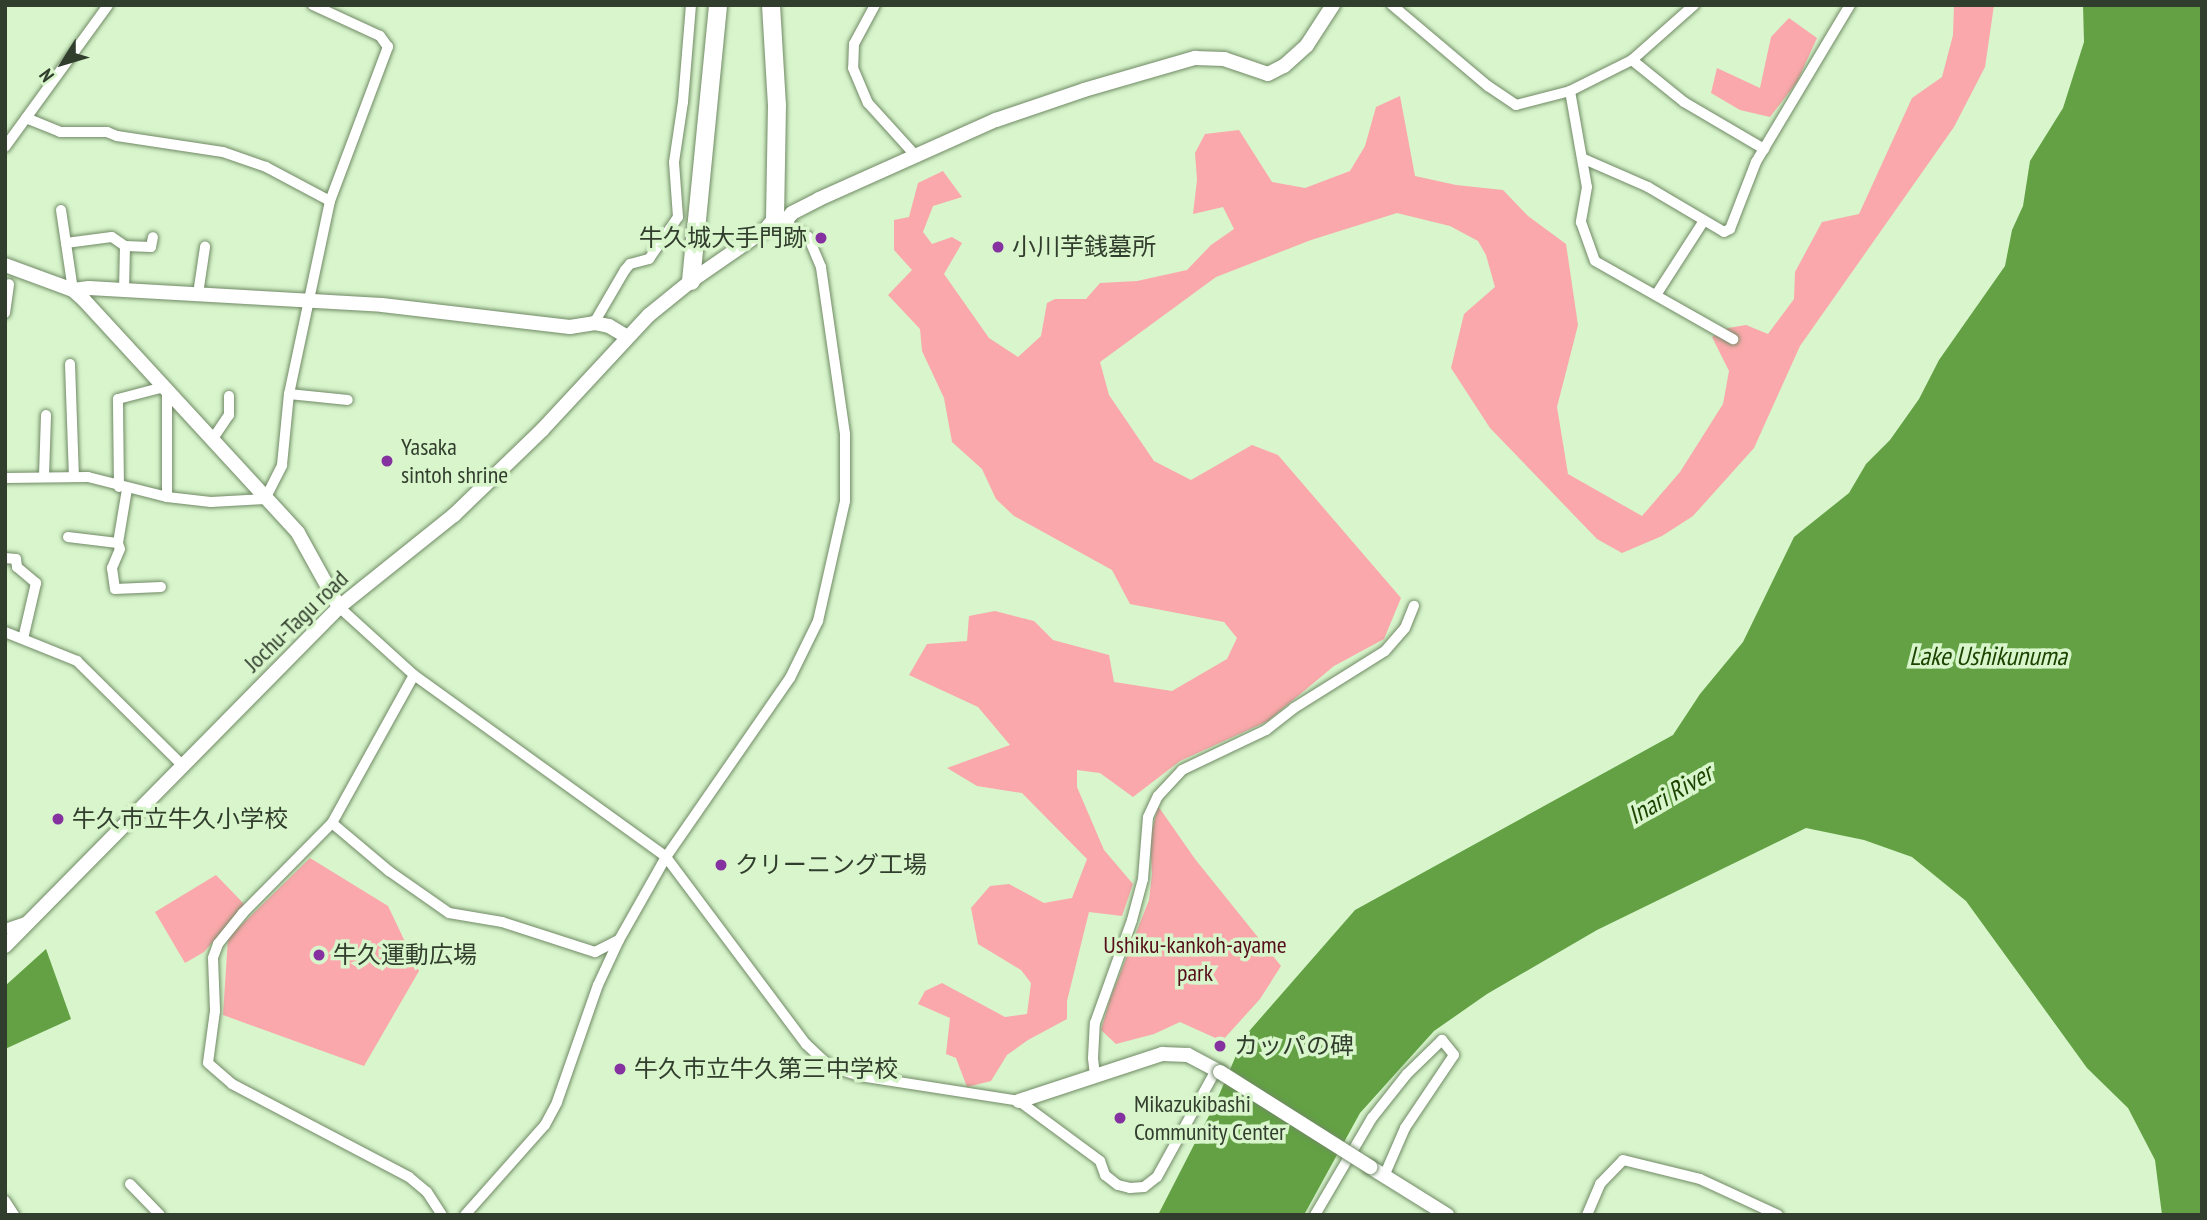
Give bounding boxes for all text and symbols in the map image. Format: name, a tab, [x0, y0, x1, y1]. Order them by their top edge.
north arrow	[28, 28, 98, 98]
text: N	[34, 64, 59, 87]
place label: 牛久城大手門跡	[639, 224, 807, 252]
marker: 牛久城大手門跡	[813, 230, 829, 246]
place label: 小川芋銭墓所	[1012, 233, 1156, 261]
marker: 小川芋銭墓所	[990, 239, 1006, 255]
place label: Yasaka sintoh shrine	[401, 433, 508, 489]
marker: Yasaka sintoh shrine	[379, 453, 395, 469]
street label: Jochu-Tagu road	[238, 564, 354, 678]
water label: Lake Ushikunuma	[1909, 640, 2067, 672]
water label: Inari River	[1622, 757, 1718, 831]
place label: 牛久市立牛久小学校	[72, 805, 288, 833]
marker: 牛久市立牛久小学校	[50, 811, 66, 827]
place label: クリーニング工場	[735, 851, 927, 879]
marker: クリーニング工場	[713, 857, 729, 873]
park label: Ushiku-kankoh-ayame park	[1103, 931, 1287, 987]
place label: 牛久運動広場	[333, 941, 477, 969]
marker: 牛久運動広場	[311, 947, 327, 963]
place label: カッパの碑	[1234, 1032, 1354, 1060]
marker: カッパの碑	[1212, 1038, 1228, 1054]
place label: 牛久市立牛久第三中学校	[634, 1055, 898, 1083]
marker: 牛久市立牛久第三中学校	[612, 1061, 628, 1077]
place label: Mikazukibashi Community Center	[1134, 1090, 1286, 1146]
marker: Mikazukibashi Community Center	[1112, 1110, 1128, 1126]

